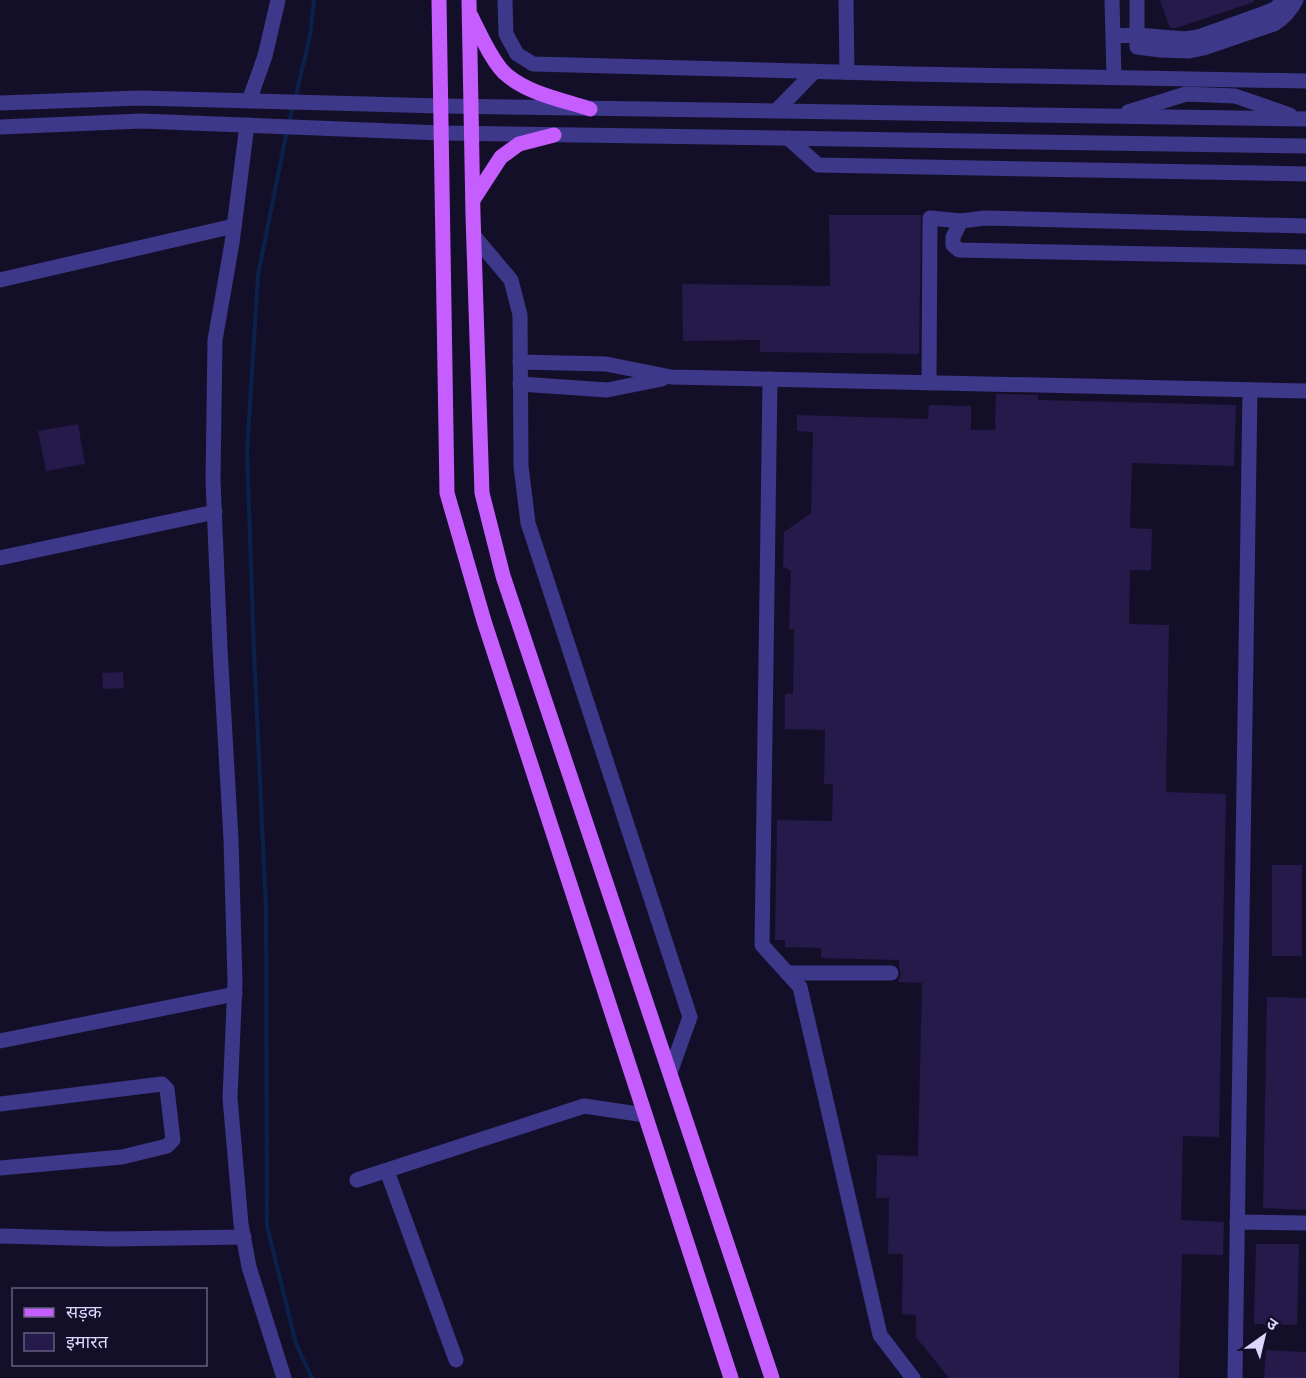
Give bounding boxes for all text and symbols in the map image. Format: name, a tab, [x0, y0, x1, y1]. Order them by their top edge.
legend	[12, 1288, 207, 1366]
text: सड़क	[66, 1302, 103, 1325]
north arrow	[1234, 1306, 1294, 1366]
text: उ	[1262, 1314, 1281, 1336]
text: इमारत	[66, 1332, 109, 1355]

